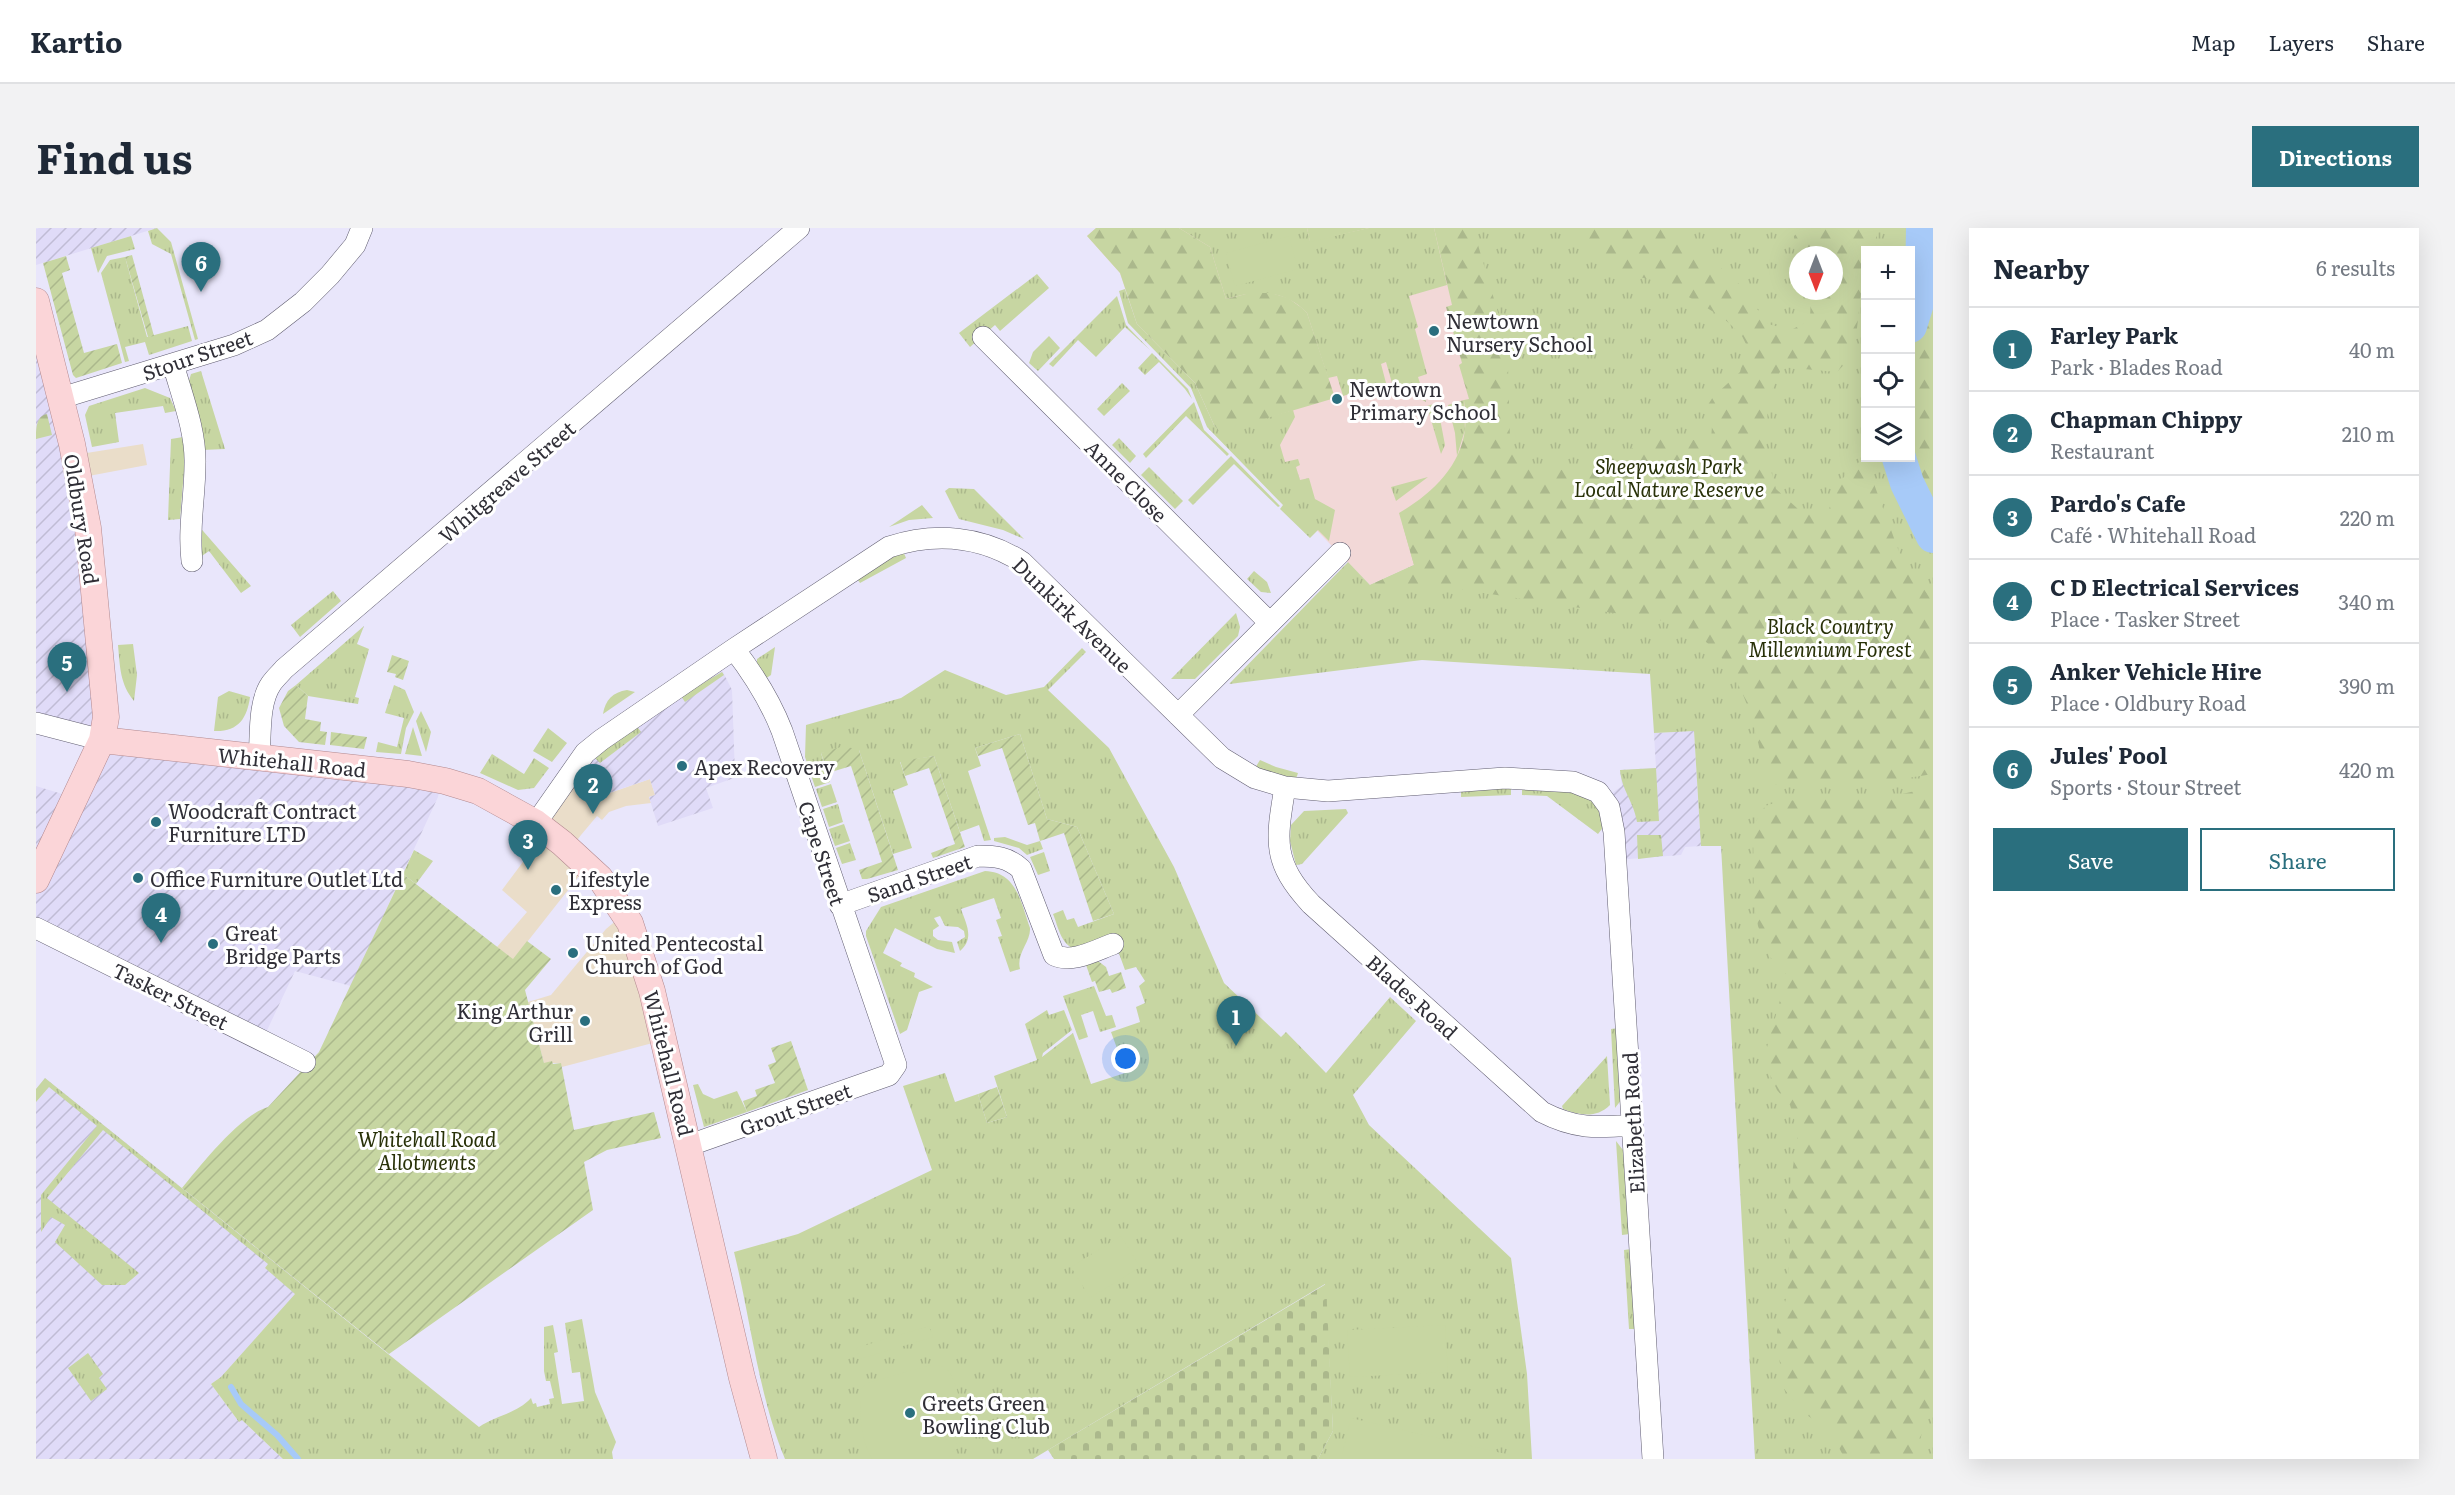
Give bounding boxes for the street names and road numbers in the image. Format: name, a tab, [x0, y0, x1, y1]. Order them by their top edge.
street label: Stour Street	[138, 321, 256, 387]
street label: Whitgreave Street	[431, 413, 581, 549]
street label: Anne Close	[1079, 432, 1175, 528]
street label: Oldbury Road	[58, 451, 108, 587]
street label: Dunkirk Avenue	[1007, 549, 1139, 679]
street label: Whitehall Road	[216, 738, 368, 784]
street label: Cape Street	[792, 797, 854, 909]
street label: Sand Street	[863, 845, 975, 909]
street label: Blades Road	[1361, 947, 1465, 1045]
street label: Tasker Street	[108, 954, 234, 1036]
street label: Whitehall Road	[637, 987, 703, 1139]
street label: Elizabeth Road	[1613, 1051, 1651, 1195]
street label: Grout Street	[735, 1074, 855, 1142]

